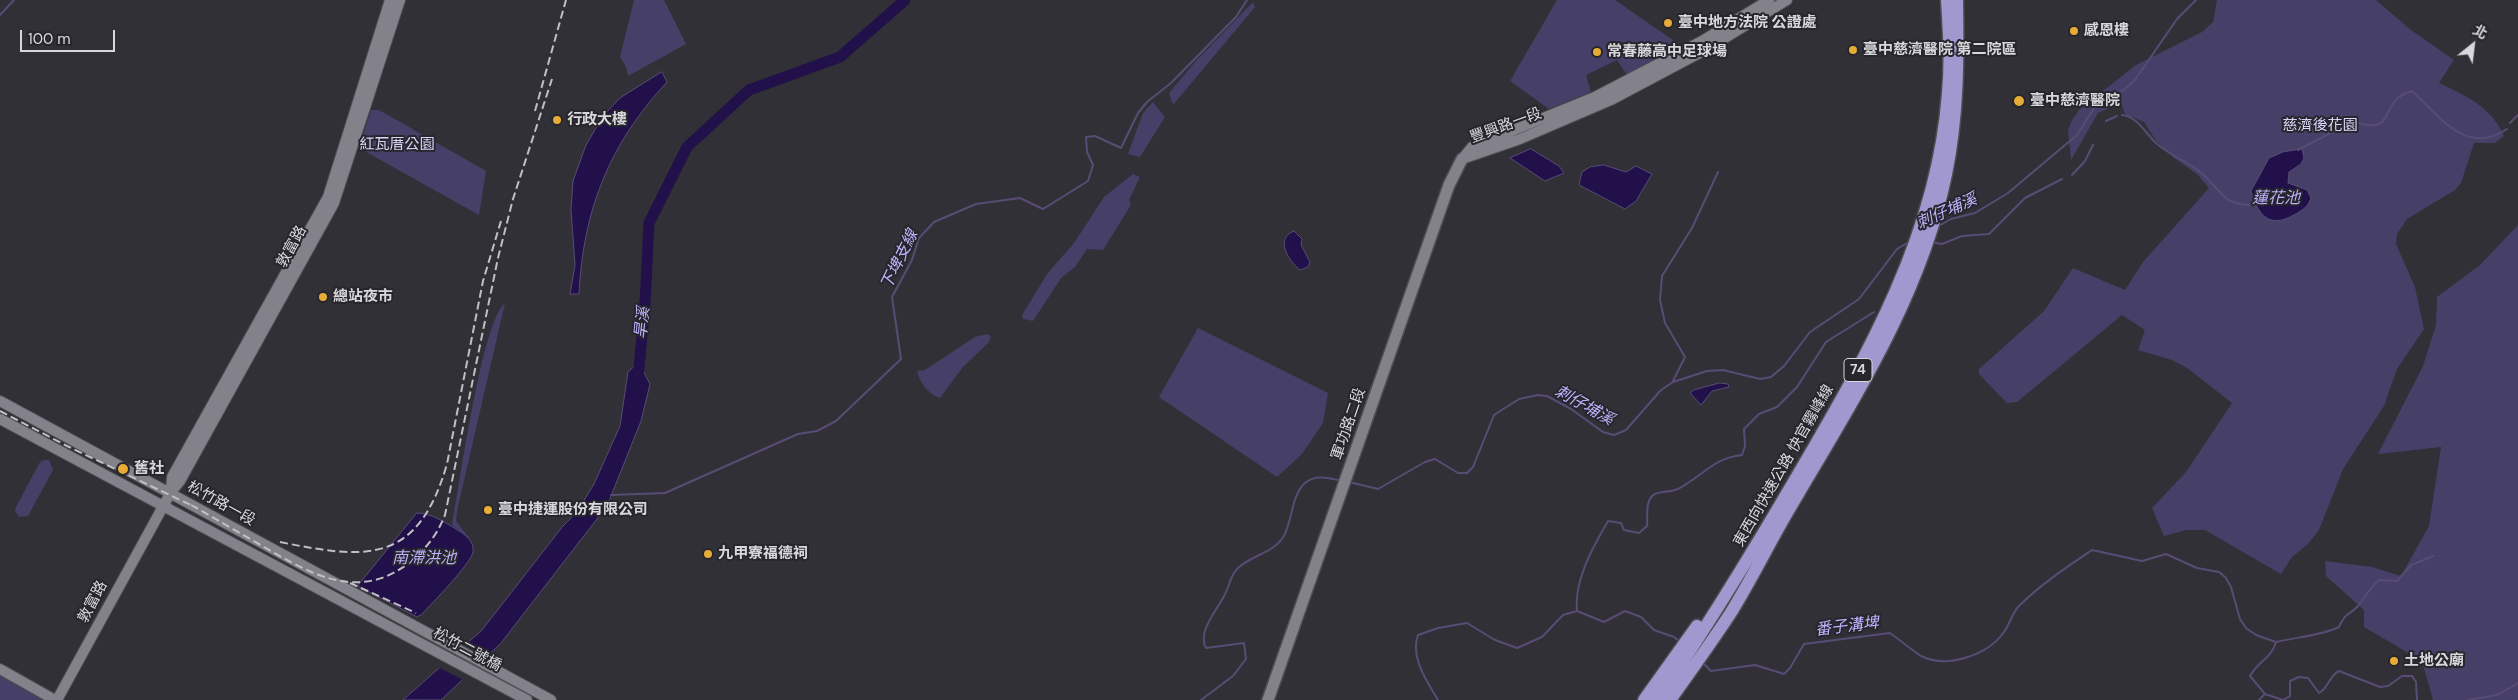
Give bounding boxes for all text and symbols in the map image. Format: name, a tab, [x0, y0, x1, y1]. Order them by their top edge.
place label: 臺中地方法院 公證處	[1678, 14, 1817, 32]
marker: 臺中地方法院 公證處	[1662, 17, 1674, 29]
scale bar	[22, 20, 118, 52]
north arrow	[2448, 20, 2498, 70]
text: 北	[2470, 21, 2491, 43]
place label: 感恩樓	[2084, 22, 2129, 40]
marker: 感恩樓	[2068, 25, 2080, 37]
text: 100 m	[28, 29, 71, 49]
place label: 臺中慈濟醫院 第二院區	[1863, 41, 2017, 59]
place label: 常春藤高中足球場	[1607, 43, 1727, 61]
marker: 臺中慈濟醫院 第二院區	[1847, 44, 1859, 56]
marker: 常春藤高中足球場	[1591, 46, 1603, 58]
place label: 臺中慈濟醫院	[2030, 92, 2120, 110]
marker: 臺中慈濟醫院	[2012, 94, 2026, 108]
street label: 豐興路一段	[1468, 105, 1544, 147]
place label: 行政大樓	[567, 111, 627, 129]
marker: 行政大樓	[551, 114, 563, 126]
park label: 慈濟後花園	[2283, 117, 2357, 135]
park label: 紅瓦厝公園	[360, 136, 434, 154]
water label: 蓮花池	[2252, 189, 2300, 209]
water label: 刺仔埔溪	[1914, 190, 1980, 234]
street label: 敦富路	[273, 223, 311, 271]
water label: 下埤支線	[877, 227, 923, 293]
place label: 總站夜市	[333, 288, 393, 306]
marker: 總站夜市	[317, 291, 329, 303]
water label: 旱溪	[632, 306, 654, 340]
road number: 74	[1844, 358, 1872, 382]
water label: 刺仔埔溪	[1551, 382, 1617, 430]
street label: 東西向快速公路 快官霧峰線	[1730, 382, 1838, 550]
street label: 軍功路二段	[1328, 386, 1370, 462]
place label: 舊社	[134, 460, 164, 478]
marker: 舊社	[116, 462, 130, 476]
street label: 松竹路一段	[184, 478, 258, 530]
place label: 臺中捷運股份有限公司	[498, 501, 648, 519]
marker: 臺中捷運股份有限公司	[482, 504, 494, 516]
place label: 九甲寮福德祠	[718, 545, 808, 563]
marker: 九甲寮福德祠	[702, 548, 714, 560]
water label: 南滯洪池	[392, 549, 456, 569]
street label: 敦富路	[74, 578, 112, 626]
water label: 番子溝埤	[1814, 614, 1880, 640]
street label: 松竹二號橋	[430, 624, 504, 676]
place label: 土地公廟	[2404, 652, 2464, 670]
marker: 土地公廟	[2388, 655, 2400, 667]

